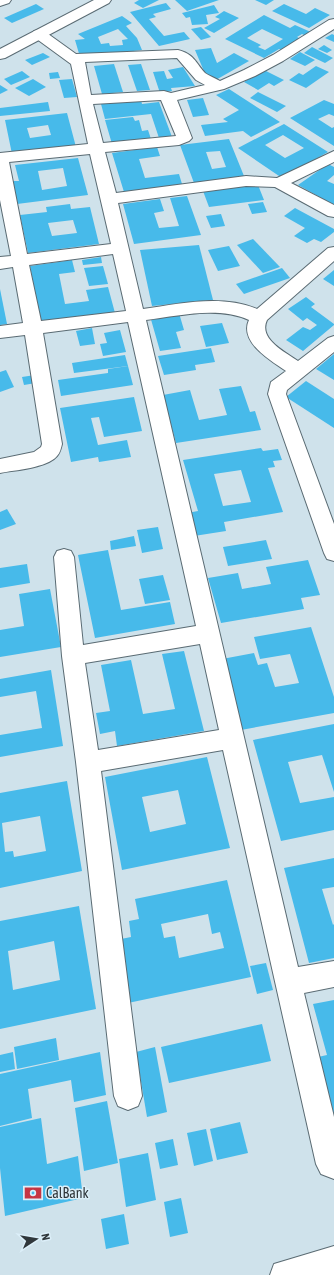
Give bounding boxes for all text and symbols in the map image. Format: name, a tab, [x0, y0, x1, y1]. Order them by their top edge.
bank icon: CalBank	[23, 1183, 43, 1203]
place label: CalBank	[46, 1185, 89, 1201]
north arrow	[16, 1219, 56, 1259]
text: N	[39, 1232, 52, 1241]

